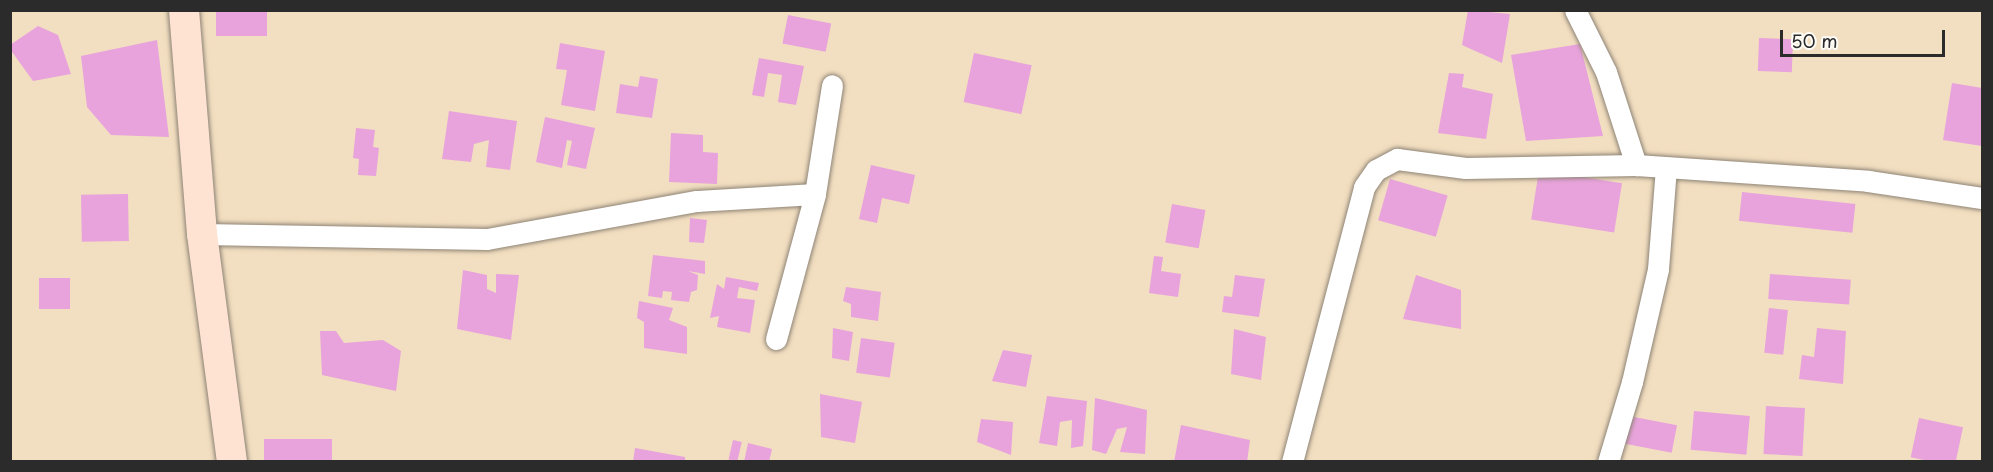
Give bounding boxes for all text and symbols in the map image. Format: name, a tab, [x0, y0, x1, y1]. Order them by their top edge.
scale bar	[1783, 18, 1948, 56]
text: 50 m	[1791, 27, 1838, 54]

